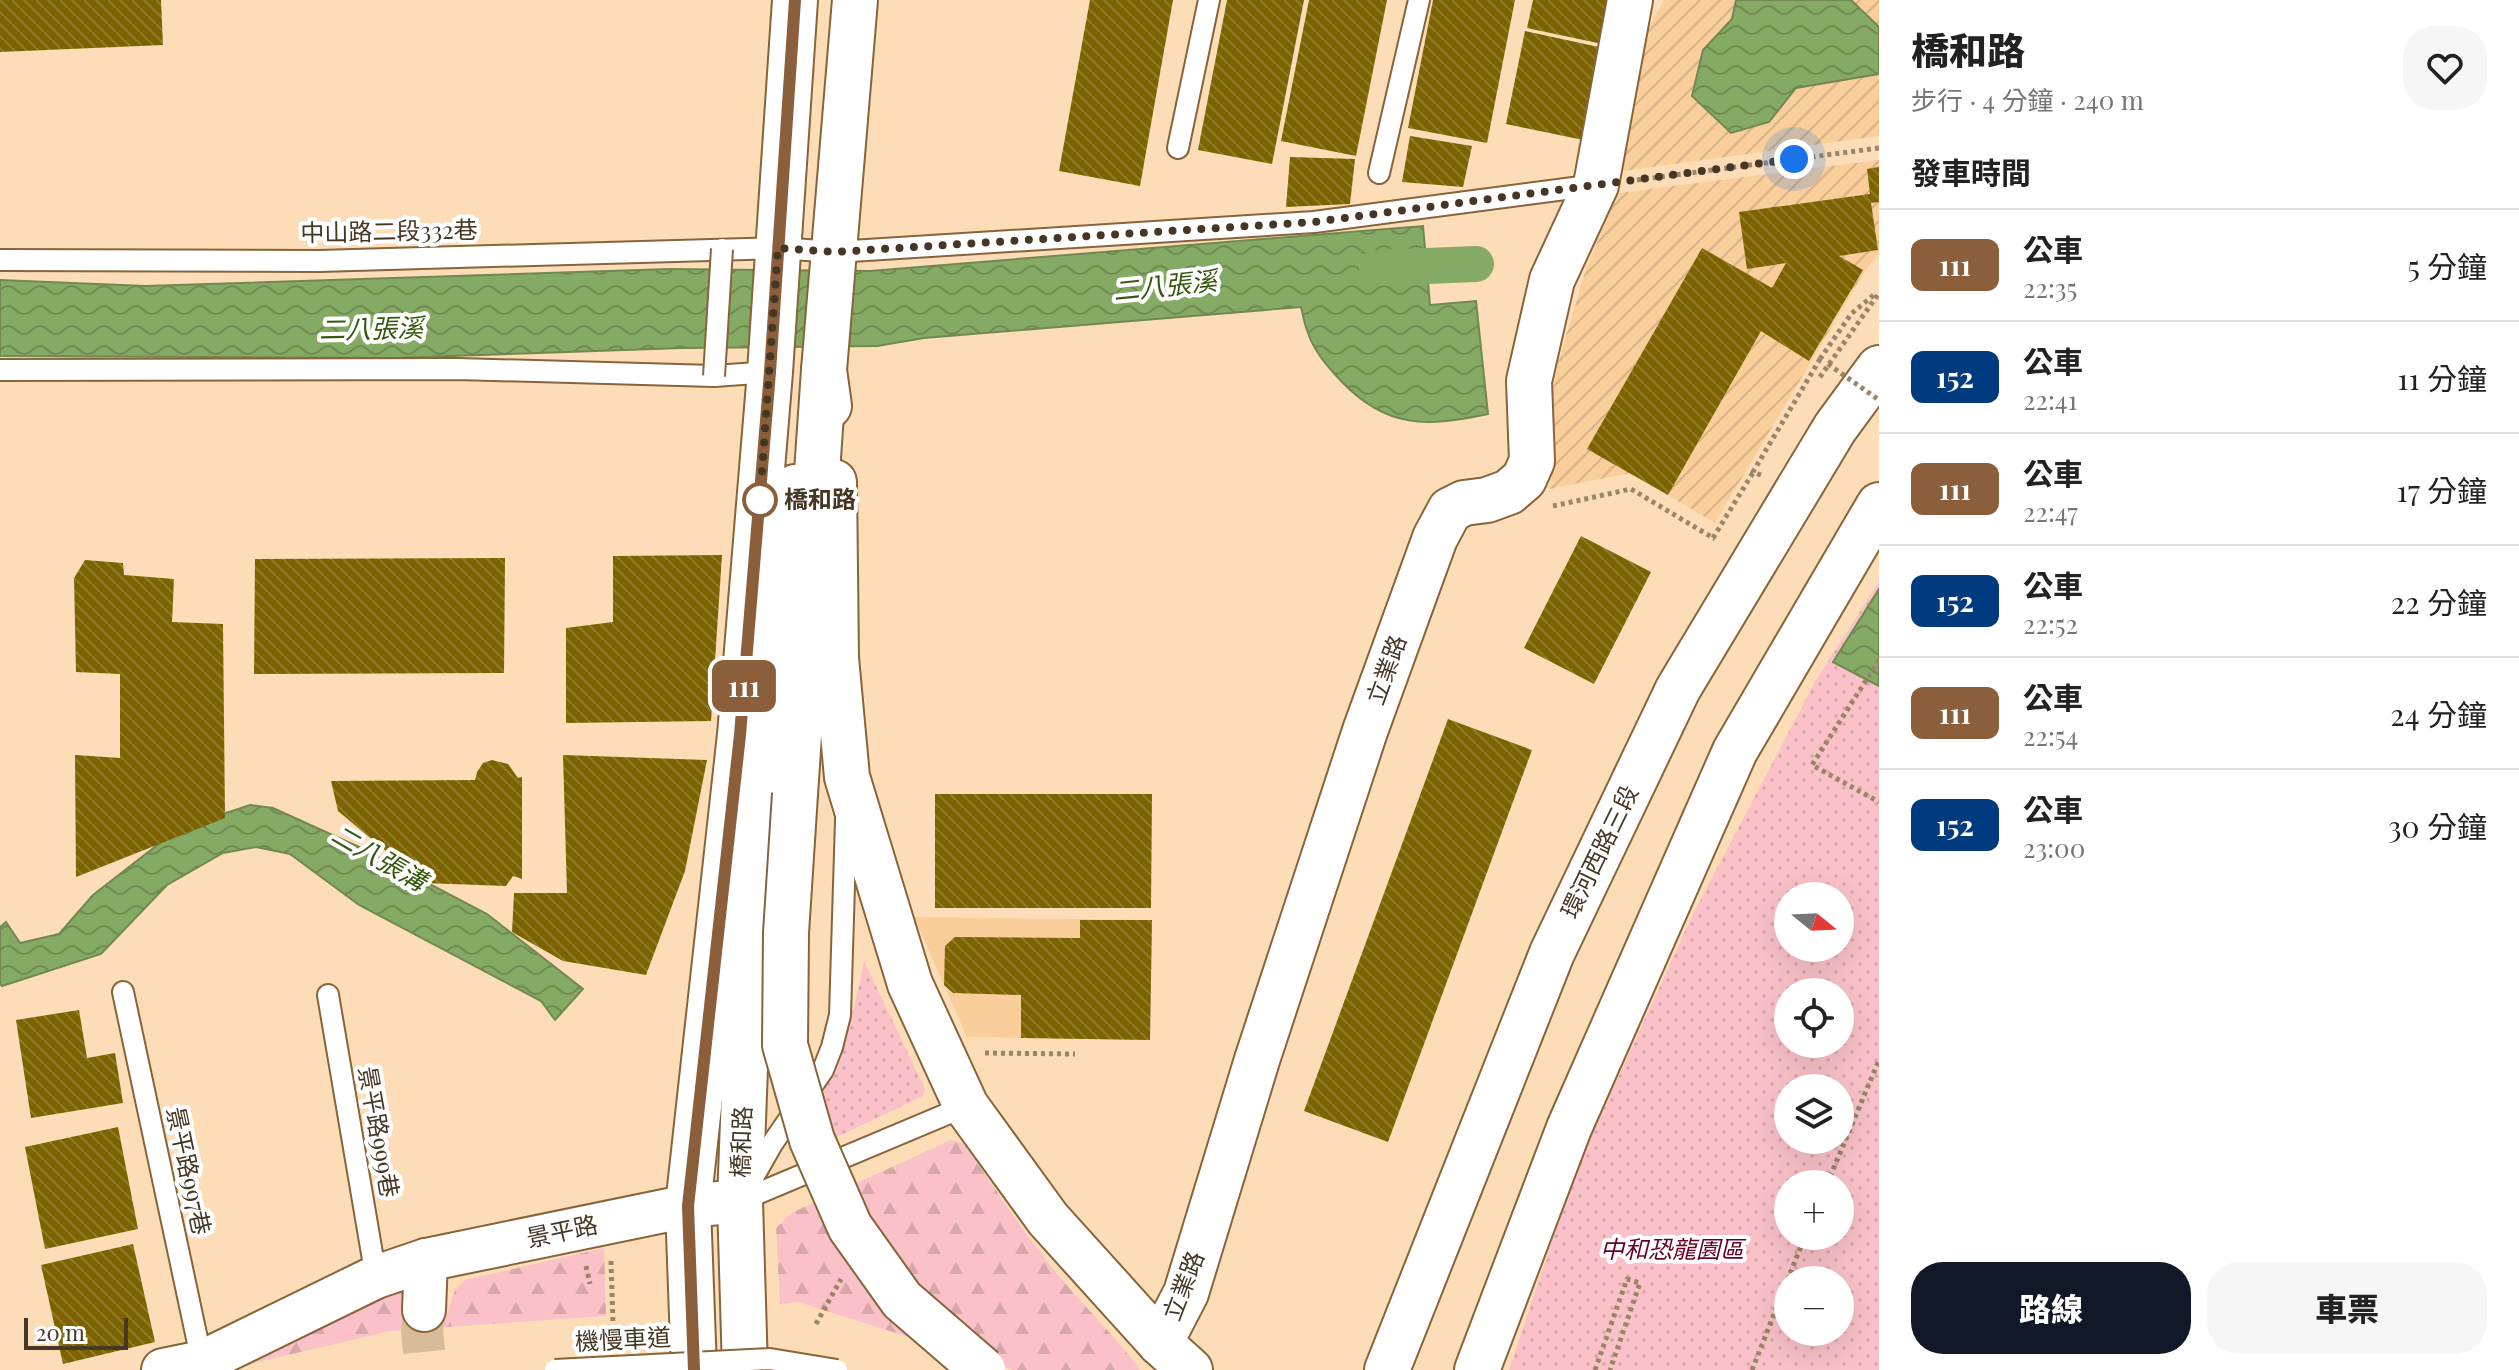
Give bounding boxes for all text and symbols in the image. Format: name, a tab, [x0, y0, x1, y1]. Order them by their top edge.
text: 橋和路	[1911, 24, 2025, 75]
button: heart	[2403, 26, 2487, 110]
text: 步行 · 4 分鐘 · 240 m	[1911, 82, 2144, 117]
your location	[1774, 139, 1814, 179]
text: 發車時間	[1911, 152, 2031, 192]
street label: 中山路二段332巷	[300, 212, 478, 248]
text: 公車	[2023, 229, 2083, 269]
text: 111	[1939, 246, 1971, 283]
text: 5 分鐘	[2408, 246, 2487, 286]
water label: 二八張溪	[1111, 261, 1222, 307]
text: 22:35	[2023, 270, 2077, 305]
water label: 二八張溪	[319, 309, 427, 346]
text: 公車	[2023, 341, 2083, 381]
text: 152	[1936, 358, 1974, 395]
text: 11 分鐘	[2397, 358, 2487, 398]
text: 22:41	[2023, 382, 2077, 417]
text: 公車	[2023, 453, 2083, 493]
text: 111	[1939, 470, 1971, 507]
text: 17 分鐘	[2397, 470, 2487, 510]
place label: 橋和路	[784, 482, 856, 514]
marker: 橋和路	[743, 483, 777, 517]
text: 22:47	[2023, 494, 2078, 529]
text: 公車	[2023, 565, 2083, 605]
text: 152	[1936, 582, 1974, 619]
text: 22 分鐘	[2391, 582, 2487, 622]
text: 22:52	[2023, 606, 2078, 641]
street label: 立業路	[1358, 630, 1412, 709]
line badge: 111	[698, 660, 790, 712]
text: 111	[728, 667, 760, 704]
text: 公車	[2023, 677, 2083, 717]
text: 111	[1939, 694, 1971, 731]
text: 24 分鐘	[2390, 694, 2487, 734]
text: 22:54	[2023, 718, 2078, 753]
street label: 環河西路三段	[1552, 779, 1644, 923]
text: 公車	[2023, 789, 2083, 829]
text: 152	[1936, 806, 1974, 843]
text: 30 分鐘	[2388, 806, 2487, 846]
water label: 二八張溝	[326, 816, 437, 900]
text: 23:00	[2023, 830, 2085, 865]
north arrow	[1774, 882, 1854, 962]
map controls	[1774, 882, 1854, 1346]
button: locate	[1774, 978, 1854, 1058]
street label: 景平路999巷	[353, 1064, 407, 1200]
button: layers	[1774, 1074, 1854, 1154]
street label: 景平路997巷	[161, 1104, 219, 1238]
street label: 橋和路	[723, 1105, 757, 1178]
button: +	[1774, 1170, 1854, 1250]
street label: 景平路	[523, 1207, 600, 1253]
park label: 中和恐龍園區	[1600, 1232, 1747, 1264]
street label: 立業路	[1154, 1246, 1210, 1325]
button: 路線	[1911, 1262, 2191, 1354]
button: 車票	[2207, 1262, 2487, 1354]
button: −	[1774, 1266, 1854, 1346]
scale bar	[24, 1314, 128, 1350]
text: 20 m	[36, 1317, 85, 1347]
street label: 機慢車道	[574, 1320, 672, 1356]

